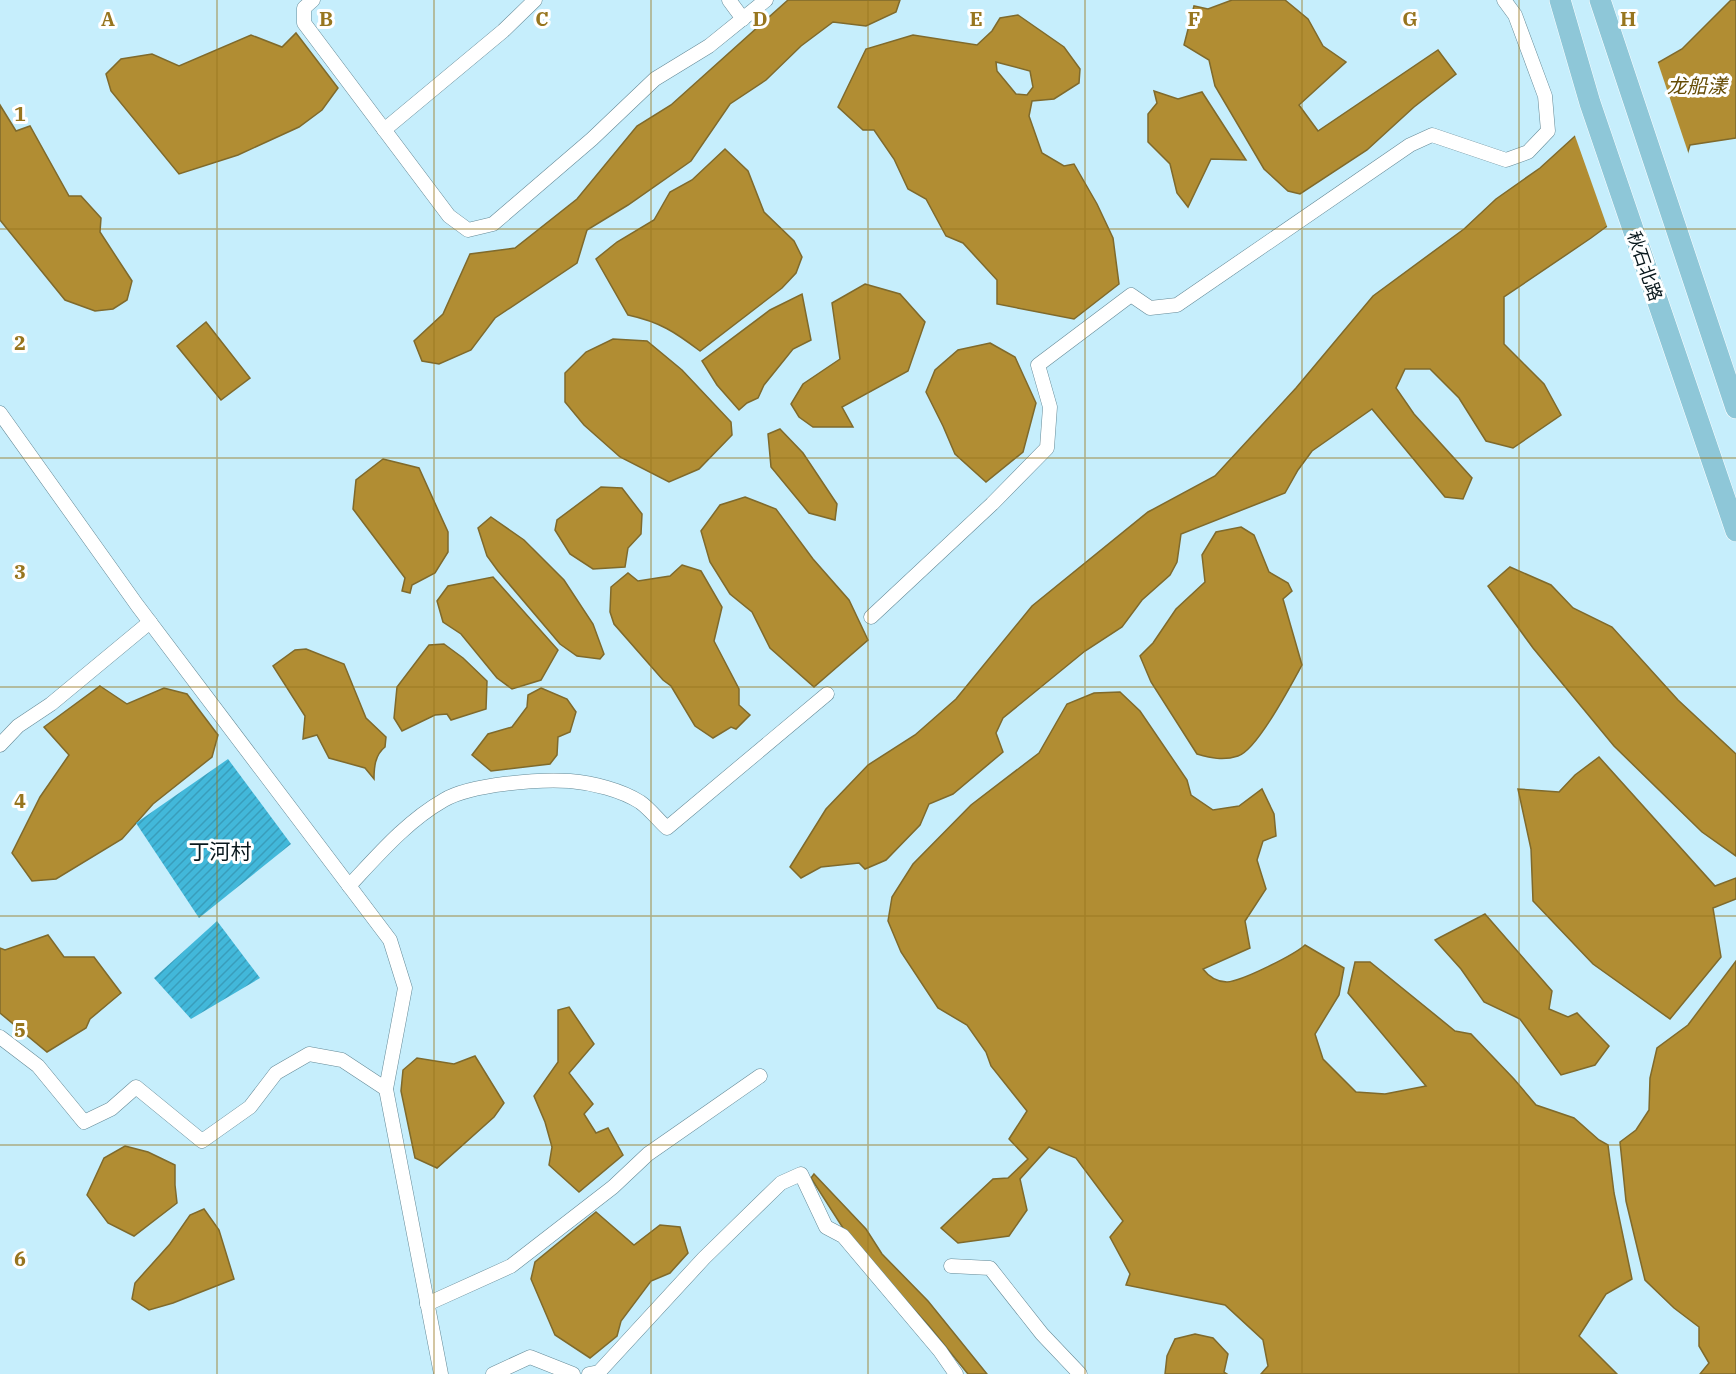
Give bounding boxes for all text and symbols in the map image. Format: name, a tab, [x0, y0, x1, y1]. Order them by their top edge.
text: A	[101, 5, 115, 32]
text: B	[319, 5, 333, 32]
text: C	[535, 5, 549, 32]
text: D	[752, 5, 768, 32]
text: E	[969, 5, 983, 32]
text: F	[1188, 5, 1200, 32]
text: G	[1402, 5, 1418, 32]
text: H	[1620, 5, 1636, 32]
water label: 龙船漾	[1667, 72, 1730, 99]
text: 1	[14, 100, 26, 127]
street label: 秋石北路	[1622, 228, 1668, 304]
text: 2	[14, 329, 26, 356]
text: 3	[14, 558, 26, 585]
text: 4	[14, 787, 26, 814]
district label: 丁河村	[189, 837, 252, 865]
text: 5	[14, 1016, 26, 1043]
text: 6	[14, 1245, 26, 1272]

